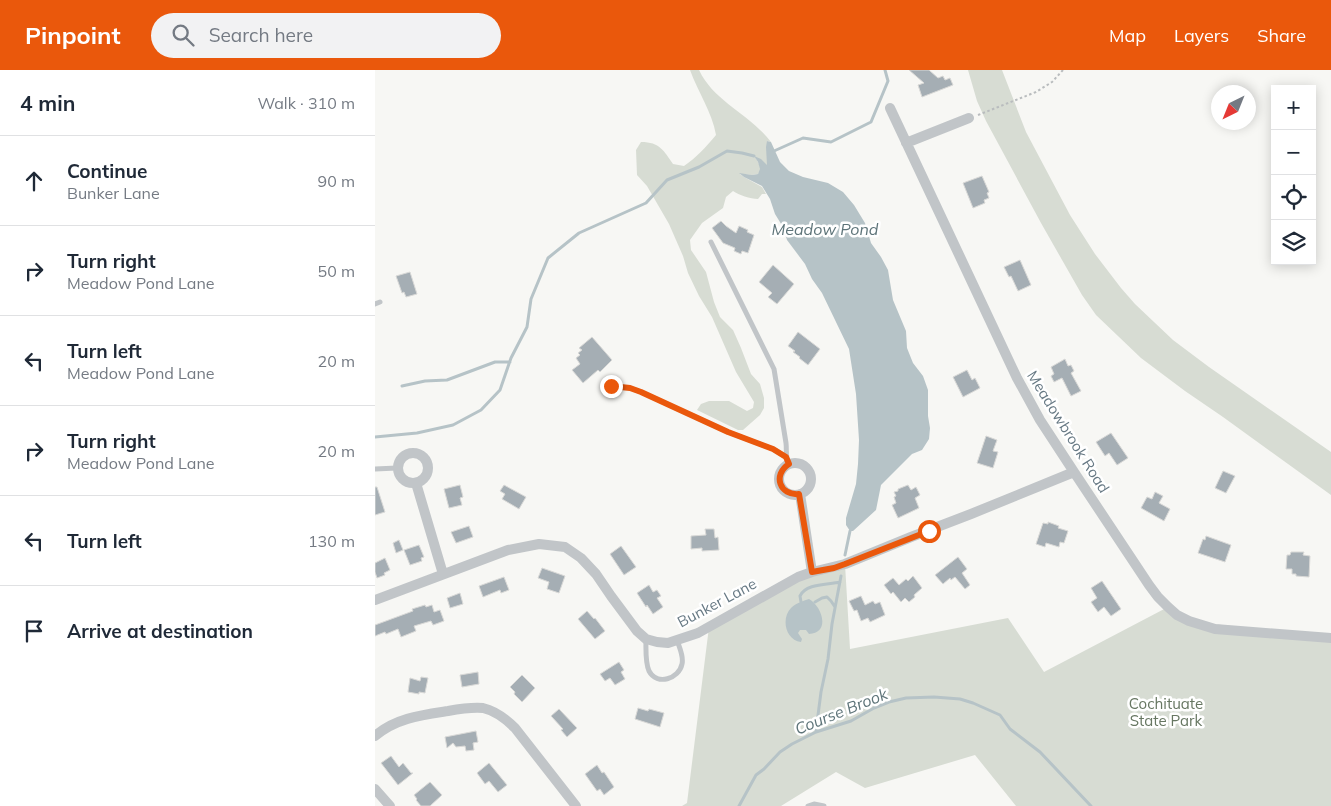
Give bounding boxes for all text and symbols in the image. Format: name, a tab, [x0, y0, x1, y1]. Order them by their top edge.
search box	[151, 13, 501, 58]
text: Pinpoint	[25, 20, 121, 50]
icon: search	[169, 21, 197, 49]
text: Search here	[209, 23, 313, 47]
text: Map	[1109, 24, 1146, 47]
text: Layers	[1174, 24, 1229, 47]
text: Share	[1257, 24, 1306, 47]
north arrow	[1211, 85, 1256, 130]
map controls	[1271, 85, 1316, 265]
button: +	[1271, 85, 1316, 130]
text: 4 min	[20, 90, 75, 116]
text: Walk · 310 m	[257, 93, 355, 113]
button: −	[1271, 130, 1316, 175]
text: Continue	[67, 159, 147, 183]
icon: ahead	[20, 167, 48, 195]
text: 90 m	[318, 171, 355, 191]
button: locate	[1271, 175, 1316, 220]
text: Bunker Lane	[67, 183, 160, 203]
water label: Meadow Pond	[772, 219, 879, 239]
button: layers	[1271, 220, 1316, 265]
text: Turn right	[67, 249, 156, 273]
icon: right	[20, 257, 48, 285]
text: 50 m	[318, 261, 355, 281]
text: Meadow Pond Lane	[67, 273, 214, 293]
text: Turn left	[67, 339, 142, 363]
icon: left	[20, 347, 48, 375]
text: 20 m	[318, 351, 355, 371]
text: Meadow Pond Lane	[67, 363, 214, 383]
street label: Meadowbrook Road	[1023, 367, 1114, 496]
route end	[600, 375, 623, 398]
text: Turn right	[67, 429, 156, 453]
icon: right	[20, 437, 48, 465]
text: 20 m	[318, 441, 355, 461]
text: Meadow Pond Lane	[67, 453, 214, 473]
route start	[918, 520, 941, 543]
icon: left	[20, 527, 48, 555]
text: Turn left	[67, 529, 142, 553]
text: 130 m	[308, 531, 355, 551]
street label: Bunker Lane	[674, 574, 760, 631]
icon: arrive	[20, 617, 48, 645]
text: Arrive at destination	[67, 619, 253, 643]
water label: Course Brook	[792, 683, 891, 739]
park label: Cochituate State Park	[1129, 694, 1203, 730]

